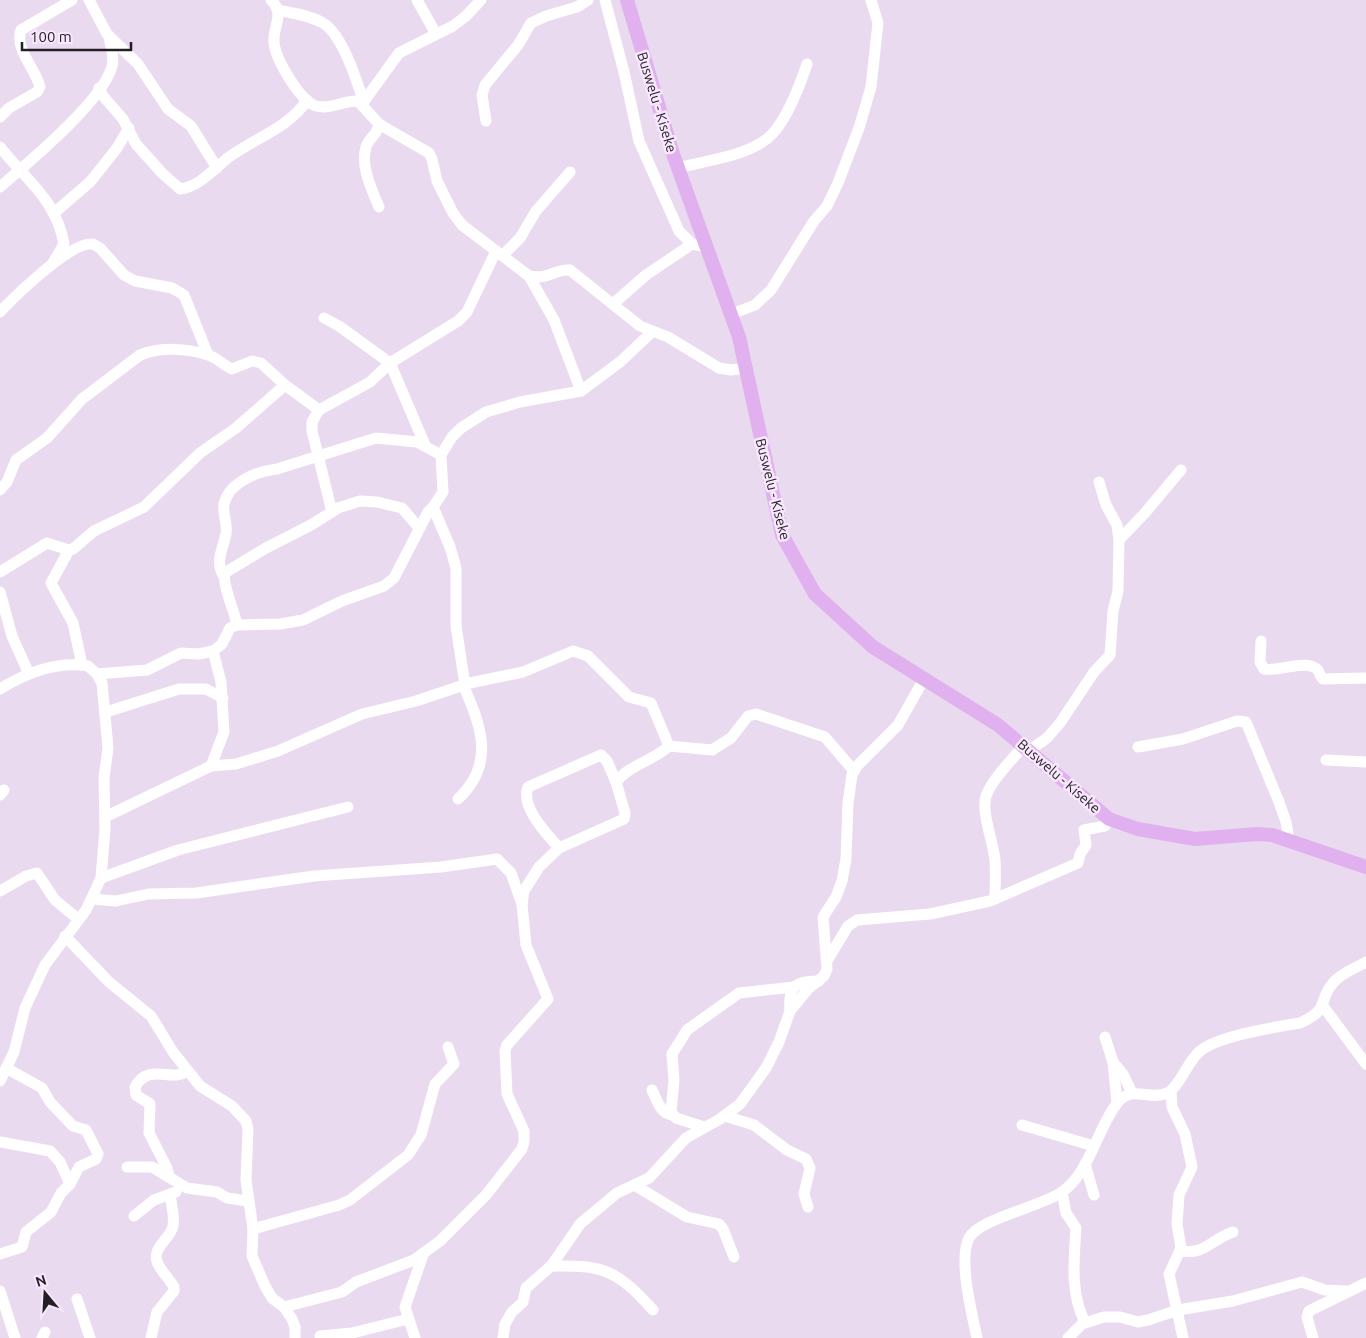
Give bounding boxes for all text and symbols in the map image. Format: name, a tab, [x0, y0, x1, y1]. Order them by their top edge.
scale bar	[22, 20, 131, 52]
text: 100 m	[30, 28, 72, 45]
street label: Buswelu - Kiseke	[634, 50, 680, 154]
street label: Buswelu - Kiseke	[753, 436, 793, 542]
street label: Buswelu - Kiseke	[1014, 736, 1104, 816]
north arrow	[20, 1268, 70, 1318]
text: N	[34, 1271, 48, 1290]

